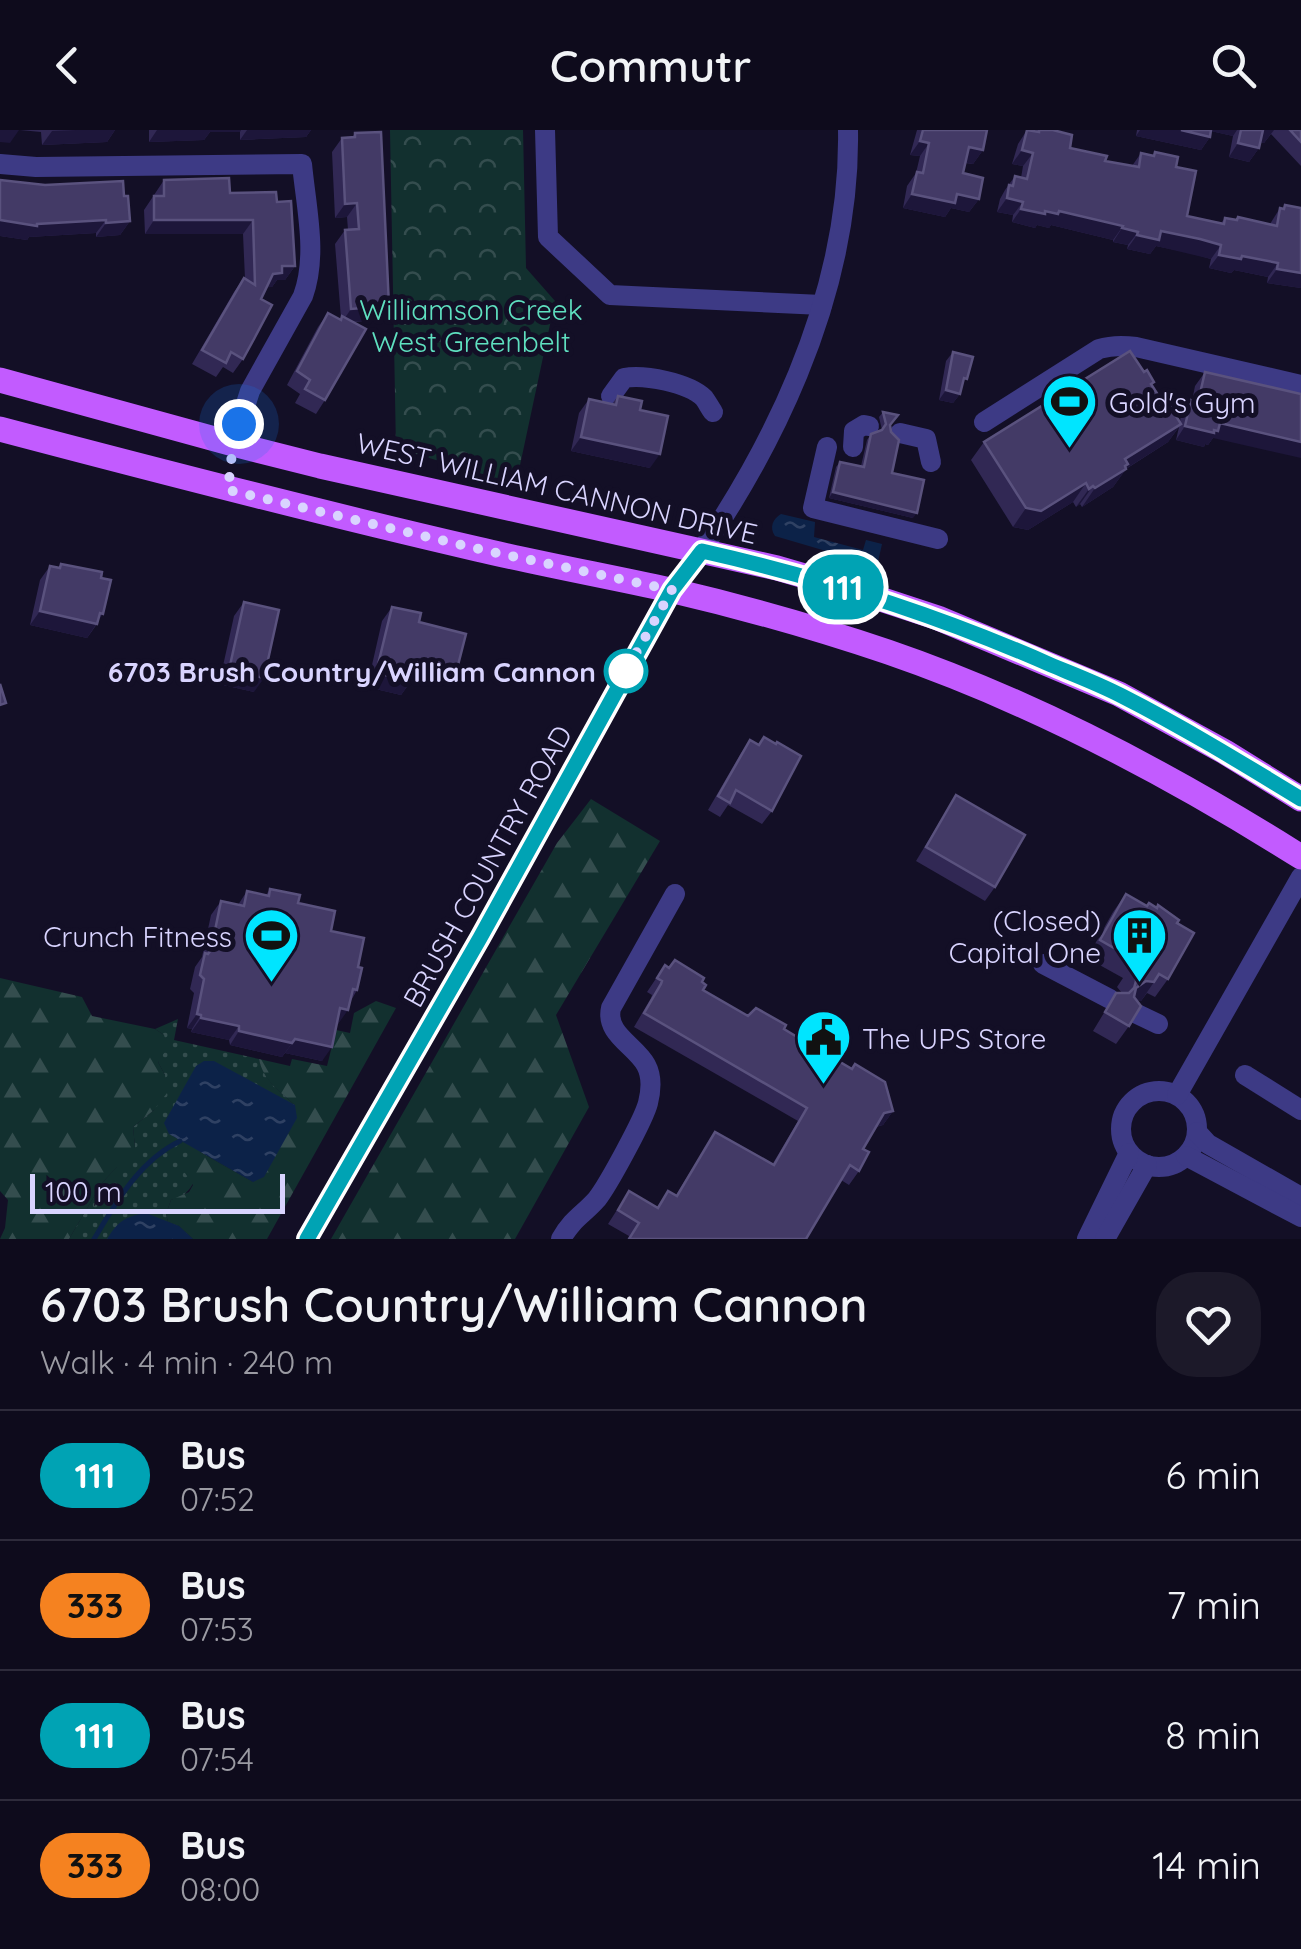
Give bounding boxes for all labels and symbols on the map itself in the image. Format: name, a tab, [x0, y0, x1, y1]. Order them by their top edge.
park label: Williamson Creek West Greenbelt	[359, 292, 583, 359]
sports icon: Gold's Gym	[1040, 372, 1100, 451]
place label: Gold's Gym	[1109, 385, 1256, 420]
your location	[214, 399, 264, 449]
street label: WEST WILLIAM CANNON DRIVE	[353, 425, 761, 551]
line badge: 111	[786, 554, 900, 620]
marker: 6703 Brush Country/William Cannon	[605, 650, 647, 692]
place label: 6703 Brush Country/William Cannon	[108, 654, 596, 689]
street label: BRUSH COUNTRY ROAD	[395, 719, 579, 1013]
place label: (Closed) Capital One	[949, 903, 1101, 970]
sports icon: Crunch Fitness	[241, 906, 301, 985]
building icon: (Closed) Capital One	[1110, 906, 1170, 985]
place label: Crunch Fitness	[43, 919, 232, 954]
public building icon: The UPS Store	[793, 1008, 853, 1087]
place label: The UPS Store	[862, 1021, 1046, 1056]
scale bar	[30, 1169, 285, 1214]

